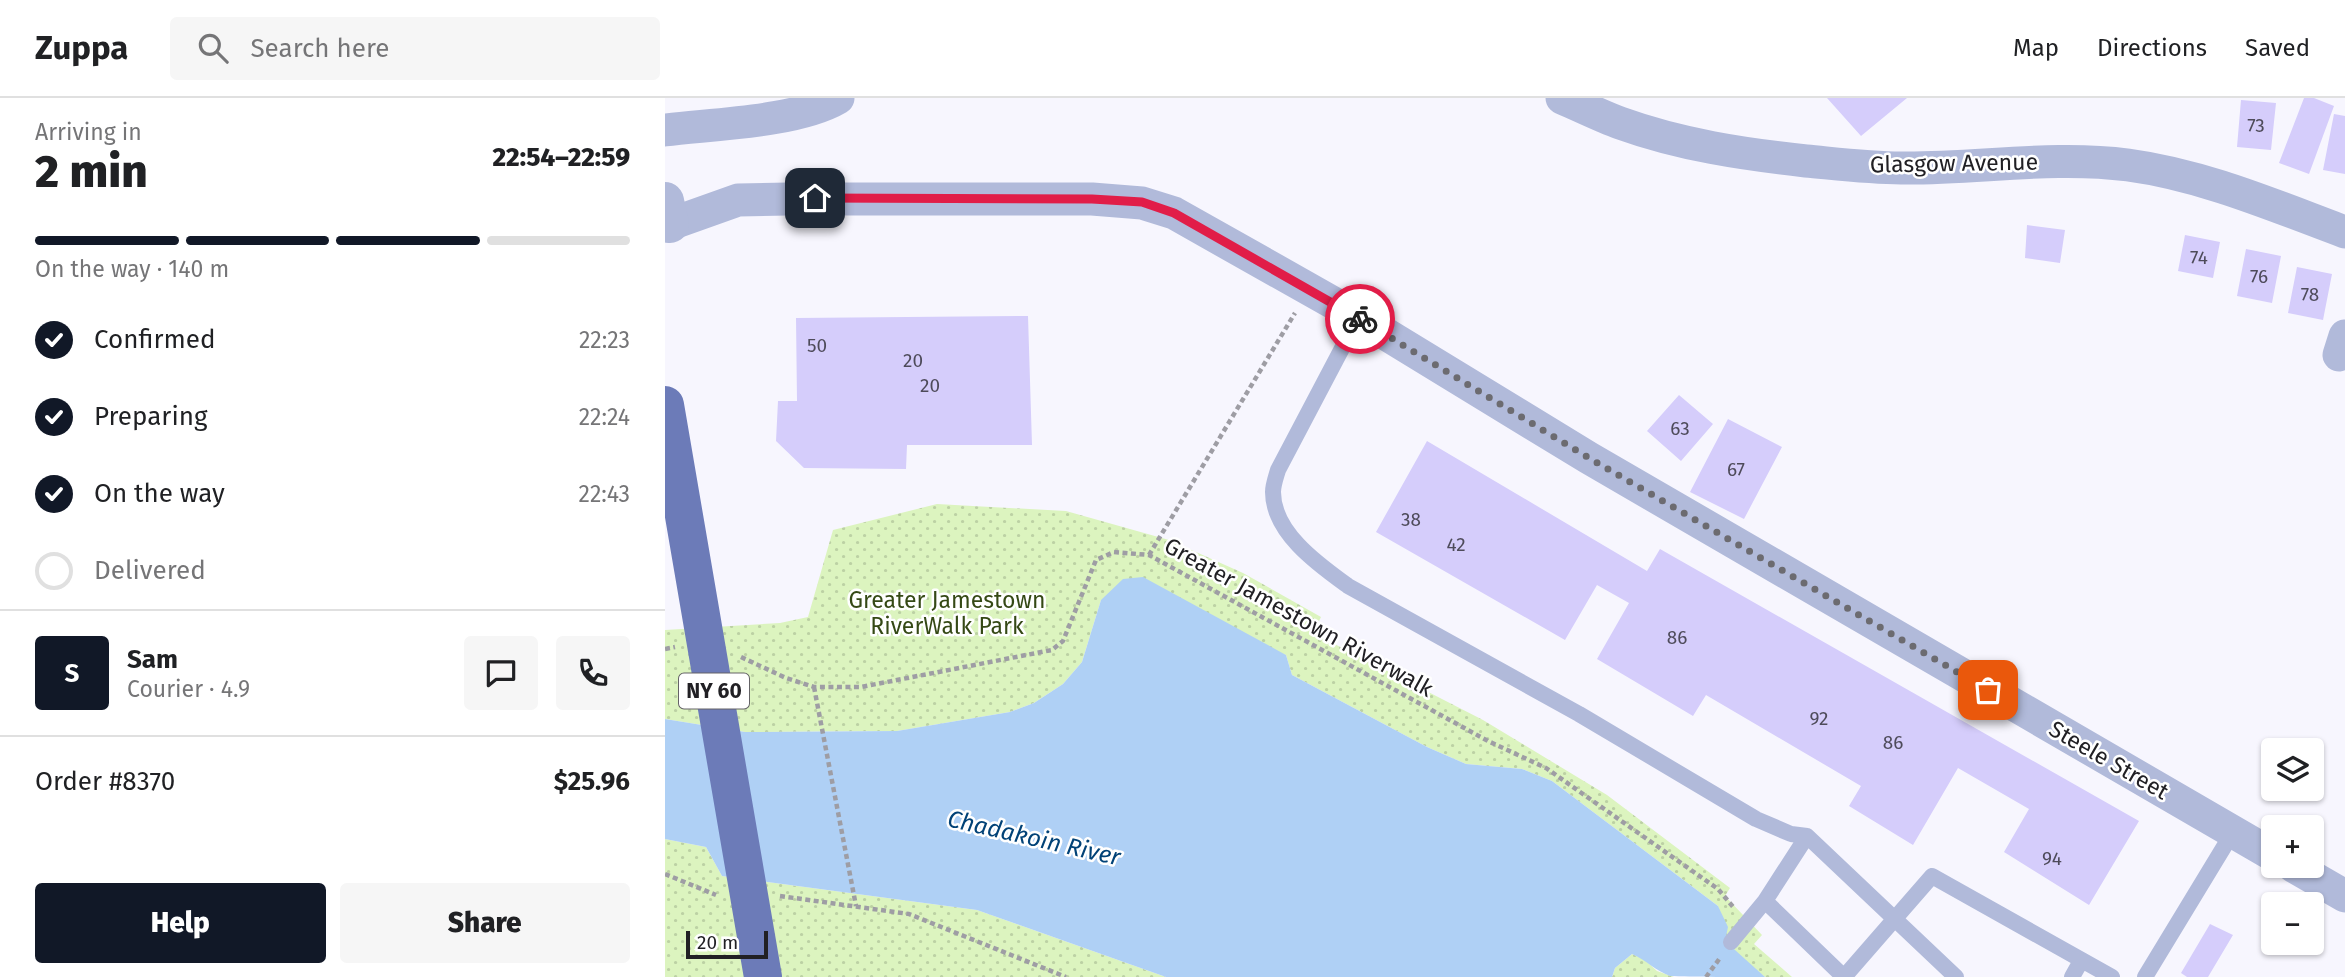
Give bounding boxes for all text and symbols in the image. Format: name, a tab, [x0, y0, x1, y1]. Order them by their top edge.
search box	[170, 17, 660, 80]
text: Zuppa	[35, 28, 128, 68]
icon: search	[194, 29, 232, 67]
text: Search here	[250, 33, 389, 64]
text: Map	[2013, 34, 2059, 62]
text: Directions	[2097, 34, 2207, 62]
text: Saved	[2245, 34, 2310, 62]
house number: 73	[2247, 114, 2265, 137]
text: Arriving in	[35, 118, 142, 146]
text: 22:54–22:59	[492, 142, 630, 173]
text: 2 min	[35, 144, 148, 199]
street label: Glasgow Avenue	[1870, 148, 2038, 178]
pin	[785, 168, 845, 228]
icon: home	[796, 179, 834, 217]
house number: 74	[2190, 246, 2208, 269]
text: On the way · 140 m	[35, 255, 229, 283]
house number: 76	[2250, 265, 2268, 288]
house number: 78	[2301, 283, 2319, 306]
courier	[1325, 284, 1395, 354]
icon: bike	[1341, 300, 1379, 338]
icon: check	[35, 321, 73, 359]
text: Confirmed	[94, 324, 215, 355]
text: 22:23	[579, 326, 630, 354]
house number: 50	[807, 334, 827, 357]
house number: 20	[903, 349, 923, 372]
house number: 20	[920, 374, 940, 397]
icon: check	[35, 398, 73, 436]
text: Preparing	[94, 401, 207, 432]
text: 22:24	[579, 403, 630, 431]
house number: 63	[1670, 417, 1690, 440]
house number: 67	[1727, 458, 1745, 481]
icon: check	[35, 475, 73, 513]
text: On the way	[94, 478, 225, 509]
text: 22:43	[579, 480, 630, 508]
house number: 38	[1401, 508, 1421, 531]
street label: Greater Jamestown Riverwalk	[1160, 531, 1438, 703]
house number: 42	[1446, 533, 1466, 556]
text: Delivered	[94, 555, 206, 586]
park label: Greater Jamestown RiverWalk Park	[849, 586, 1045, 640]
house number: 86	[1667, 626, 1687, 649]
button: chat	[464, 636, 538, 710]
button: phone	[556, 636, 630, 710]
text: Sam	[127, 644, 178, 675]
text: S	[65, 658, 79, 689]
pin	[1958, 660, 2018, 720]
icon: bag	[1969, 671, 2007, 709]
road number: NY 60	[679, 674, 749, 708]
text: Courier · 4.9	[127, 675, 250, 703]
house number: 92	[1810, 707, 1828, 730]
street label: Steele Street	[2044, 715, 2174, 806]
house number: 86	[1883, 731, 1903, 754]
map controls	[2261, 738, 2324, 955]
button: layers	[2261, 738, 2324, 801]
text: Order #8370	[35, 766, 175, 797]
text: $25.96	[554, 766, 630, 797]
water label: Chadakoin River	[945, 805, 1124, 872]
button: +	[2261, 815, 2324, 878]
house number: 94	[2042, 847, 2062, 870]
button: Help	[35, 883, 326, 963]
button: Share	[340, 883, 630, 963]
button: −	[2261, 892, 2324, 955]
scale bar	[686, 928, 768, 960]
text: 20 m	[697, 931, 738, 954]

